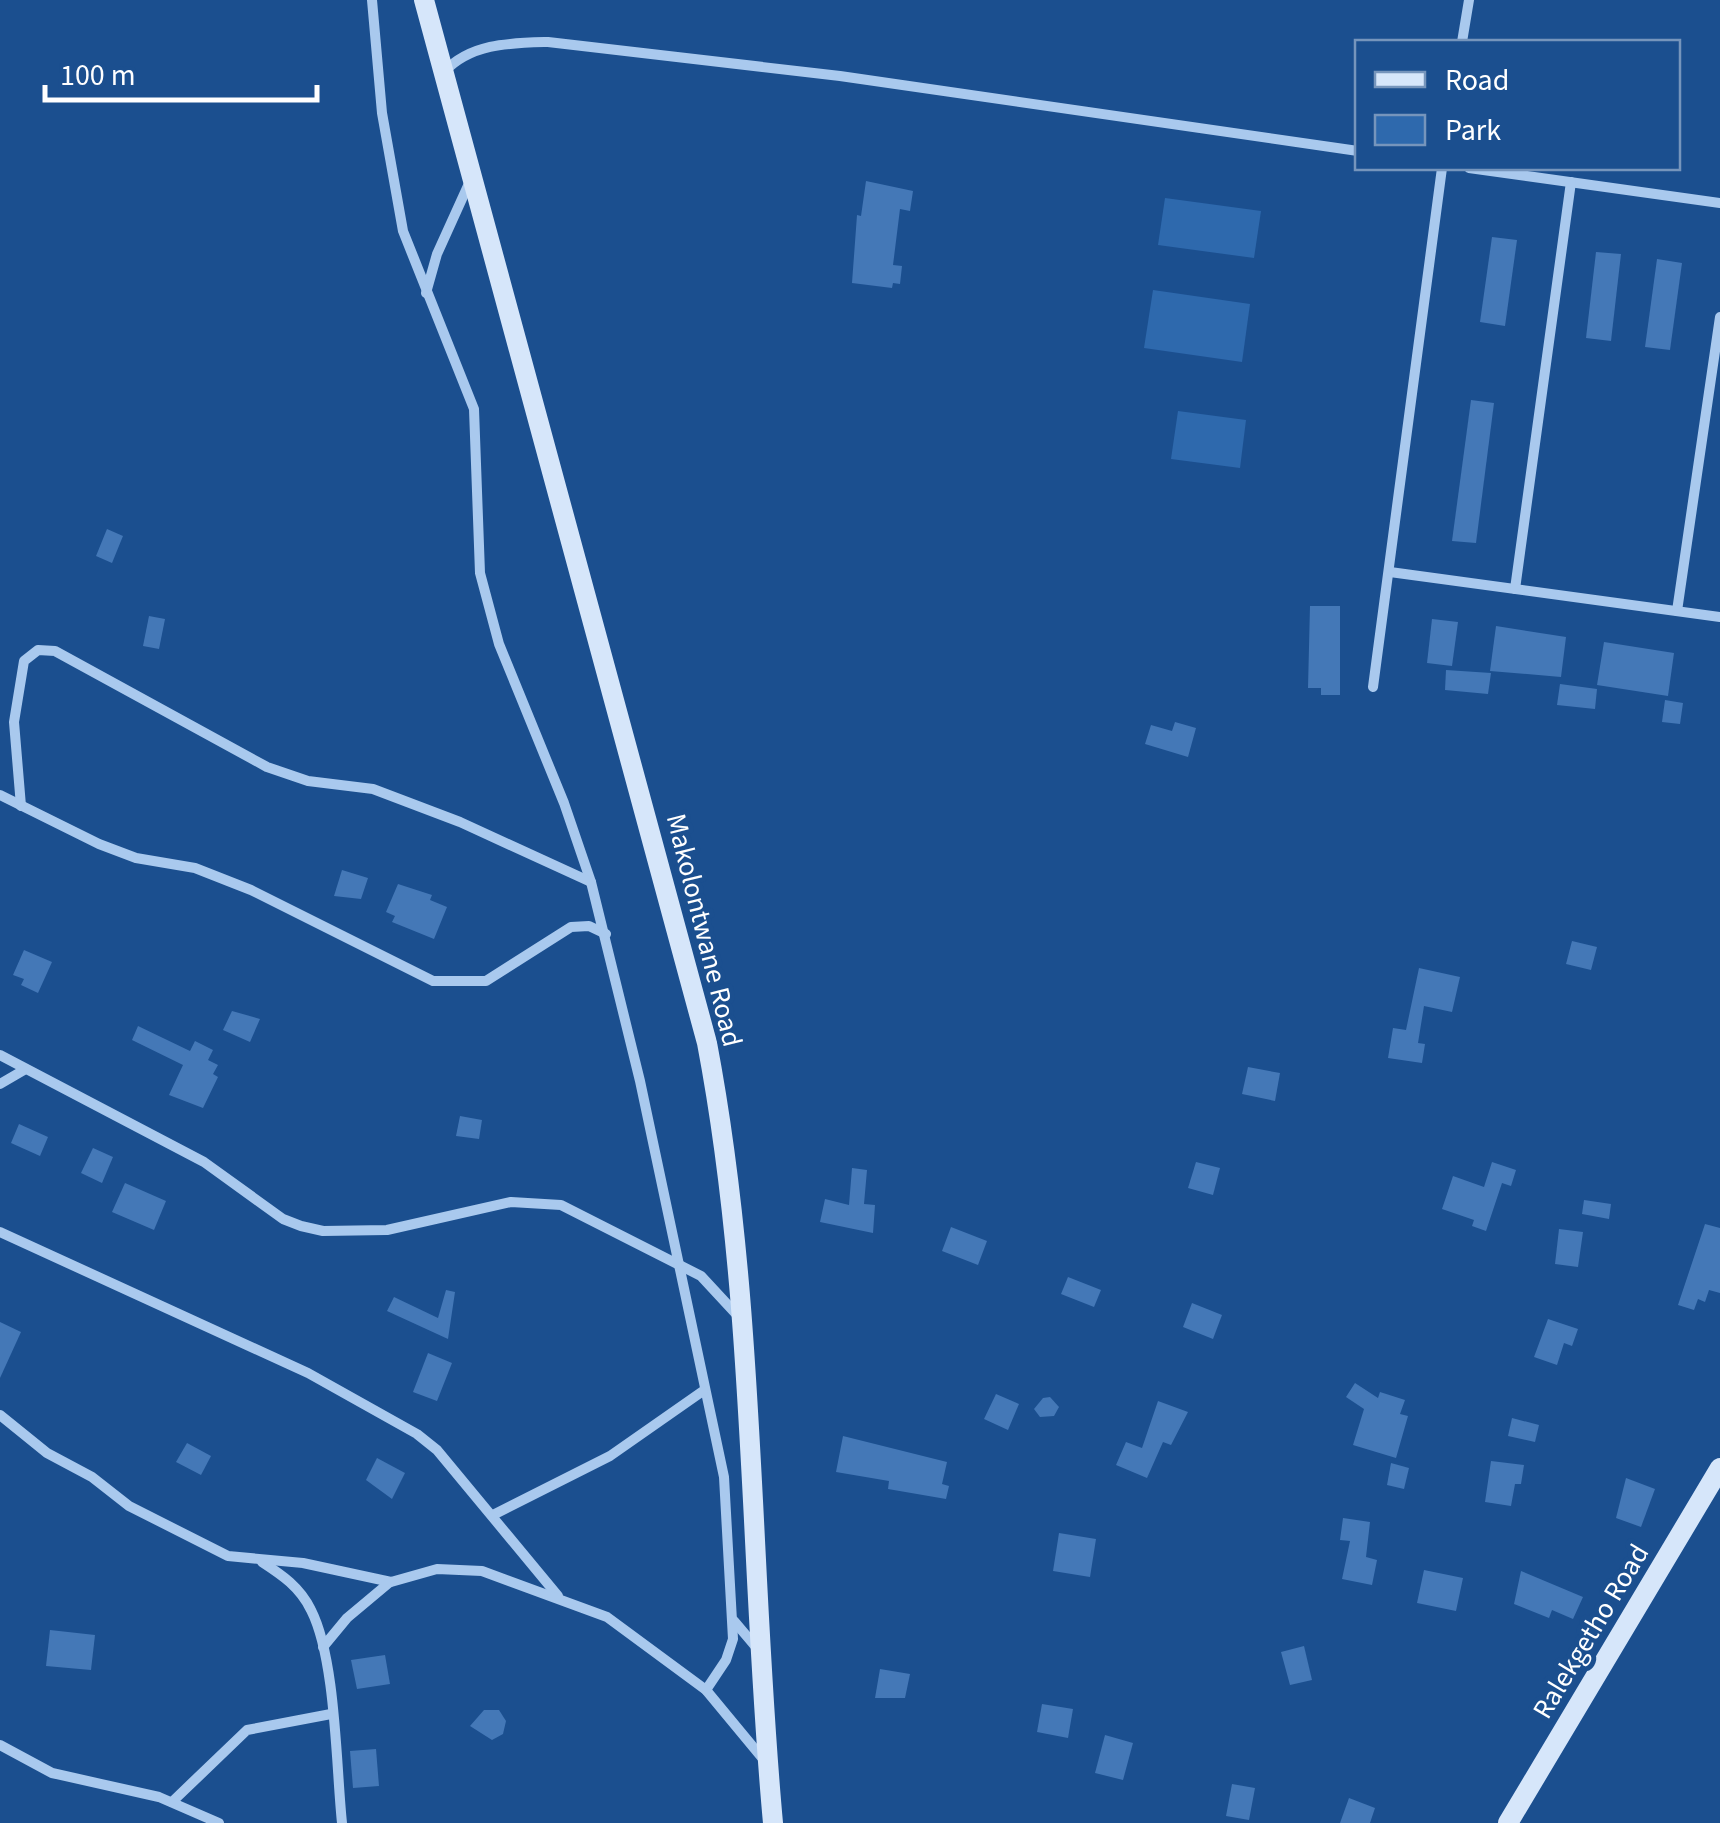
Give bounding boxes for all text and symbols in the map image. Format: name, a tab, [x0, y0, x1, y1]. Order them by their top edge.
scale bar	[45, 40, 318, 102]
legend	[1355, 40, 1680, 170]
text: 100 m	[60, 54, 136, 97]
text: Road	[1445, 59, 1509, 102]
text: Park	[1445, 109, 1501, 152]
street label: Makolontwane Road	[656, 809, 752, 1051]
street label: Ralekgetho Road	[1523, 1537, 1659, 1726]

